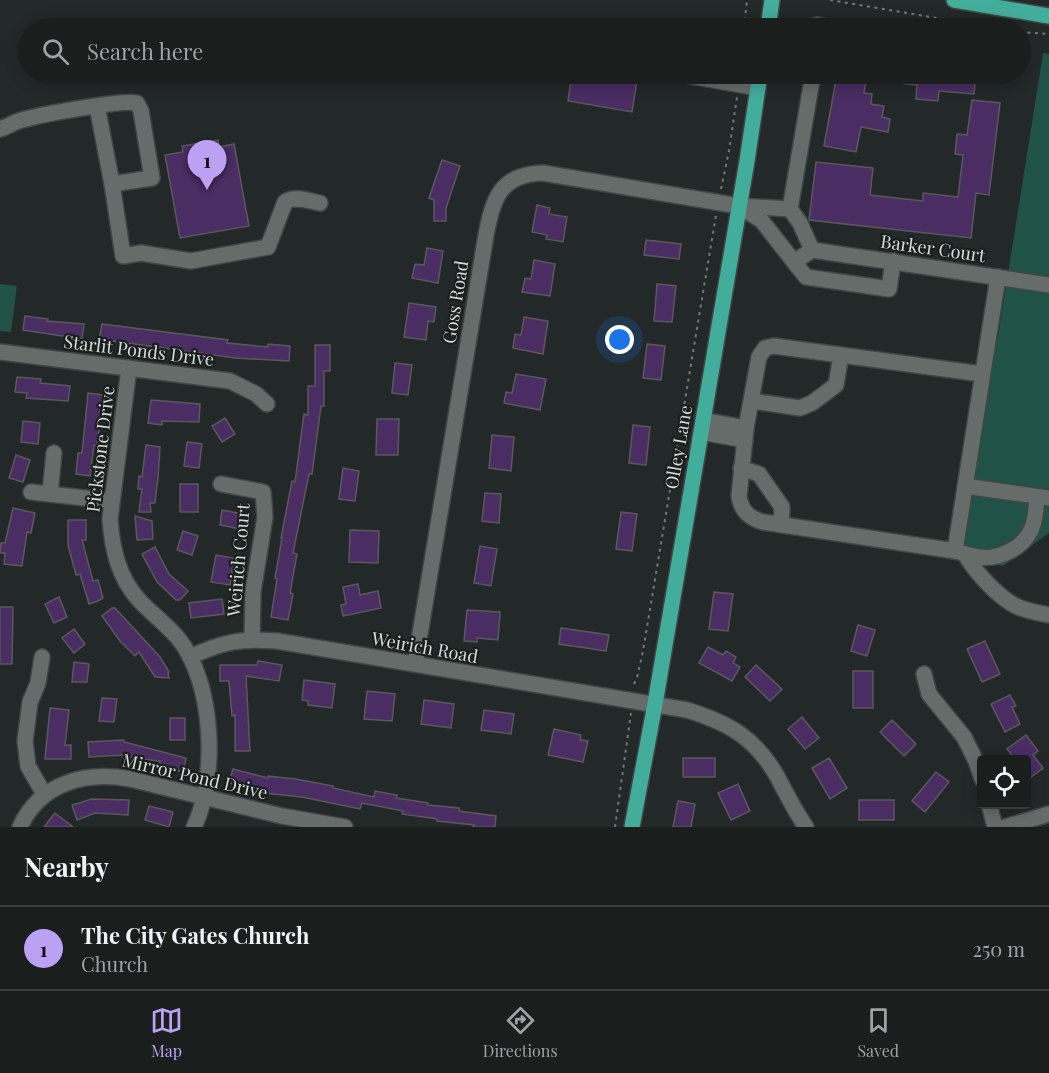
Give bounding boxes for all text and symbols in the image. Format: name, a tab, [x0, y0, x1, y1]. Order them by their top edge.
search box	[18, 18, 1031, 84]
icon: search	[39, 35, 72, 68]
text: Search here	[87, 36, 203, 66]
pin: 1	[188, 140, 226, 190]
street label: Barker Court	[879, 229, 988, 267]
street label: Goss Road	[437, 258, 474, 345]
your location	[605, 325, 634, 354]
street label: Starlit Ponds Drive	[62, 329, 216, 371]
street label: Pickstone Drive	[80, 384, 120, 514]
street label: Olley Lane	[659, 403, 697, 491]
street label: Weirich Court	[221, 502, 255, 619]
street label: Weirich Road	[369, 626, 481, 668]
street label: Mirror Pond Drive	[120, 748, 270, 804]
map controls	[977, 755, 1031, 809]
button: locate	[977, 755, 1031, 809]
text: Nearby	[24, 849, 109, 884]
text: The City Gates Church	[81, 920, 309, 950]
text: 1	[40, 935, 47, 962]
text: 250 m	[972, 935, 1025, 962]
text: Church	[81, 950, 148, 977]
tab: Map	[150, 1004, 183, 1061]
tab: Directions	[483, 1004, 558, 1061]
tab: Saved	[857, 1004, 899, 1061]

